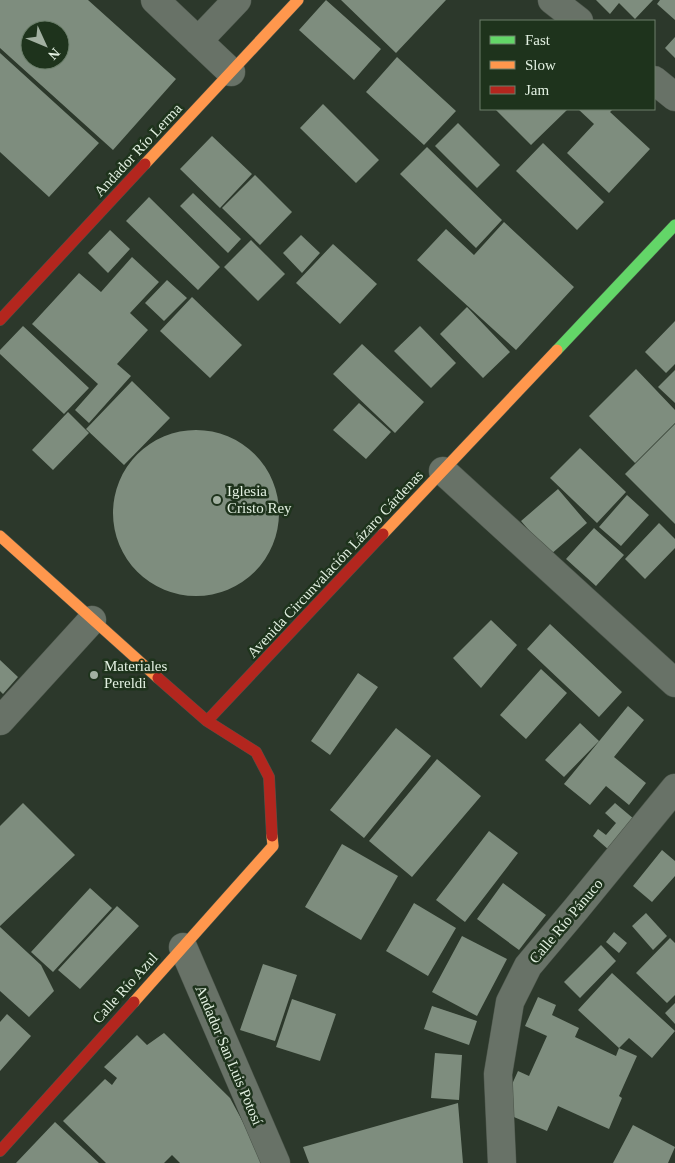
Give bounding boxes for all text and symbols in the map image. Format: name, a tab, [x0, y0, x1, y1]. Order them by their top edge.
north arrow	[20, 20, 70, 70]
legend	[480, 20, 655, 110]
text: Fast	[525, 32, 551, 48]
text: N	[45, 45, 63, 63]
text: Slow	[525, 57, 556, 73]
text: Jam	[525, 82, 549, 98]
street label: Andador Río Lerma	[91, 100, 185, 200]
street label: Avenida Circunvalación Lázaro Cárdenas	[244, 467, 426, 661]
place label: Iglesia Cristo Rey	[227, 483, 292, 516]
marker: Iglesia Cristo Rey	[211, 494, 223, 506]
place label: Materiales Pereldi	[104, 658, 167, 691]
marker: Materiales Pereldi	[88, 669, 100, 681]
street label: Calle Río Pánuco	[526, 876, 606, 966]
street label: Calle Río Azul	[89, 950, 161, 1026]
street label: Andador San Luis Potosí	[192, 983, 266, 1127]

